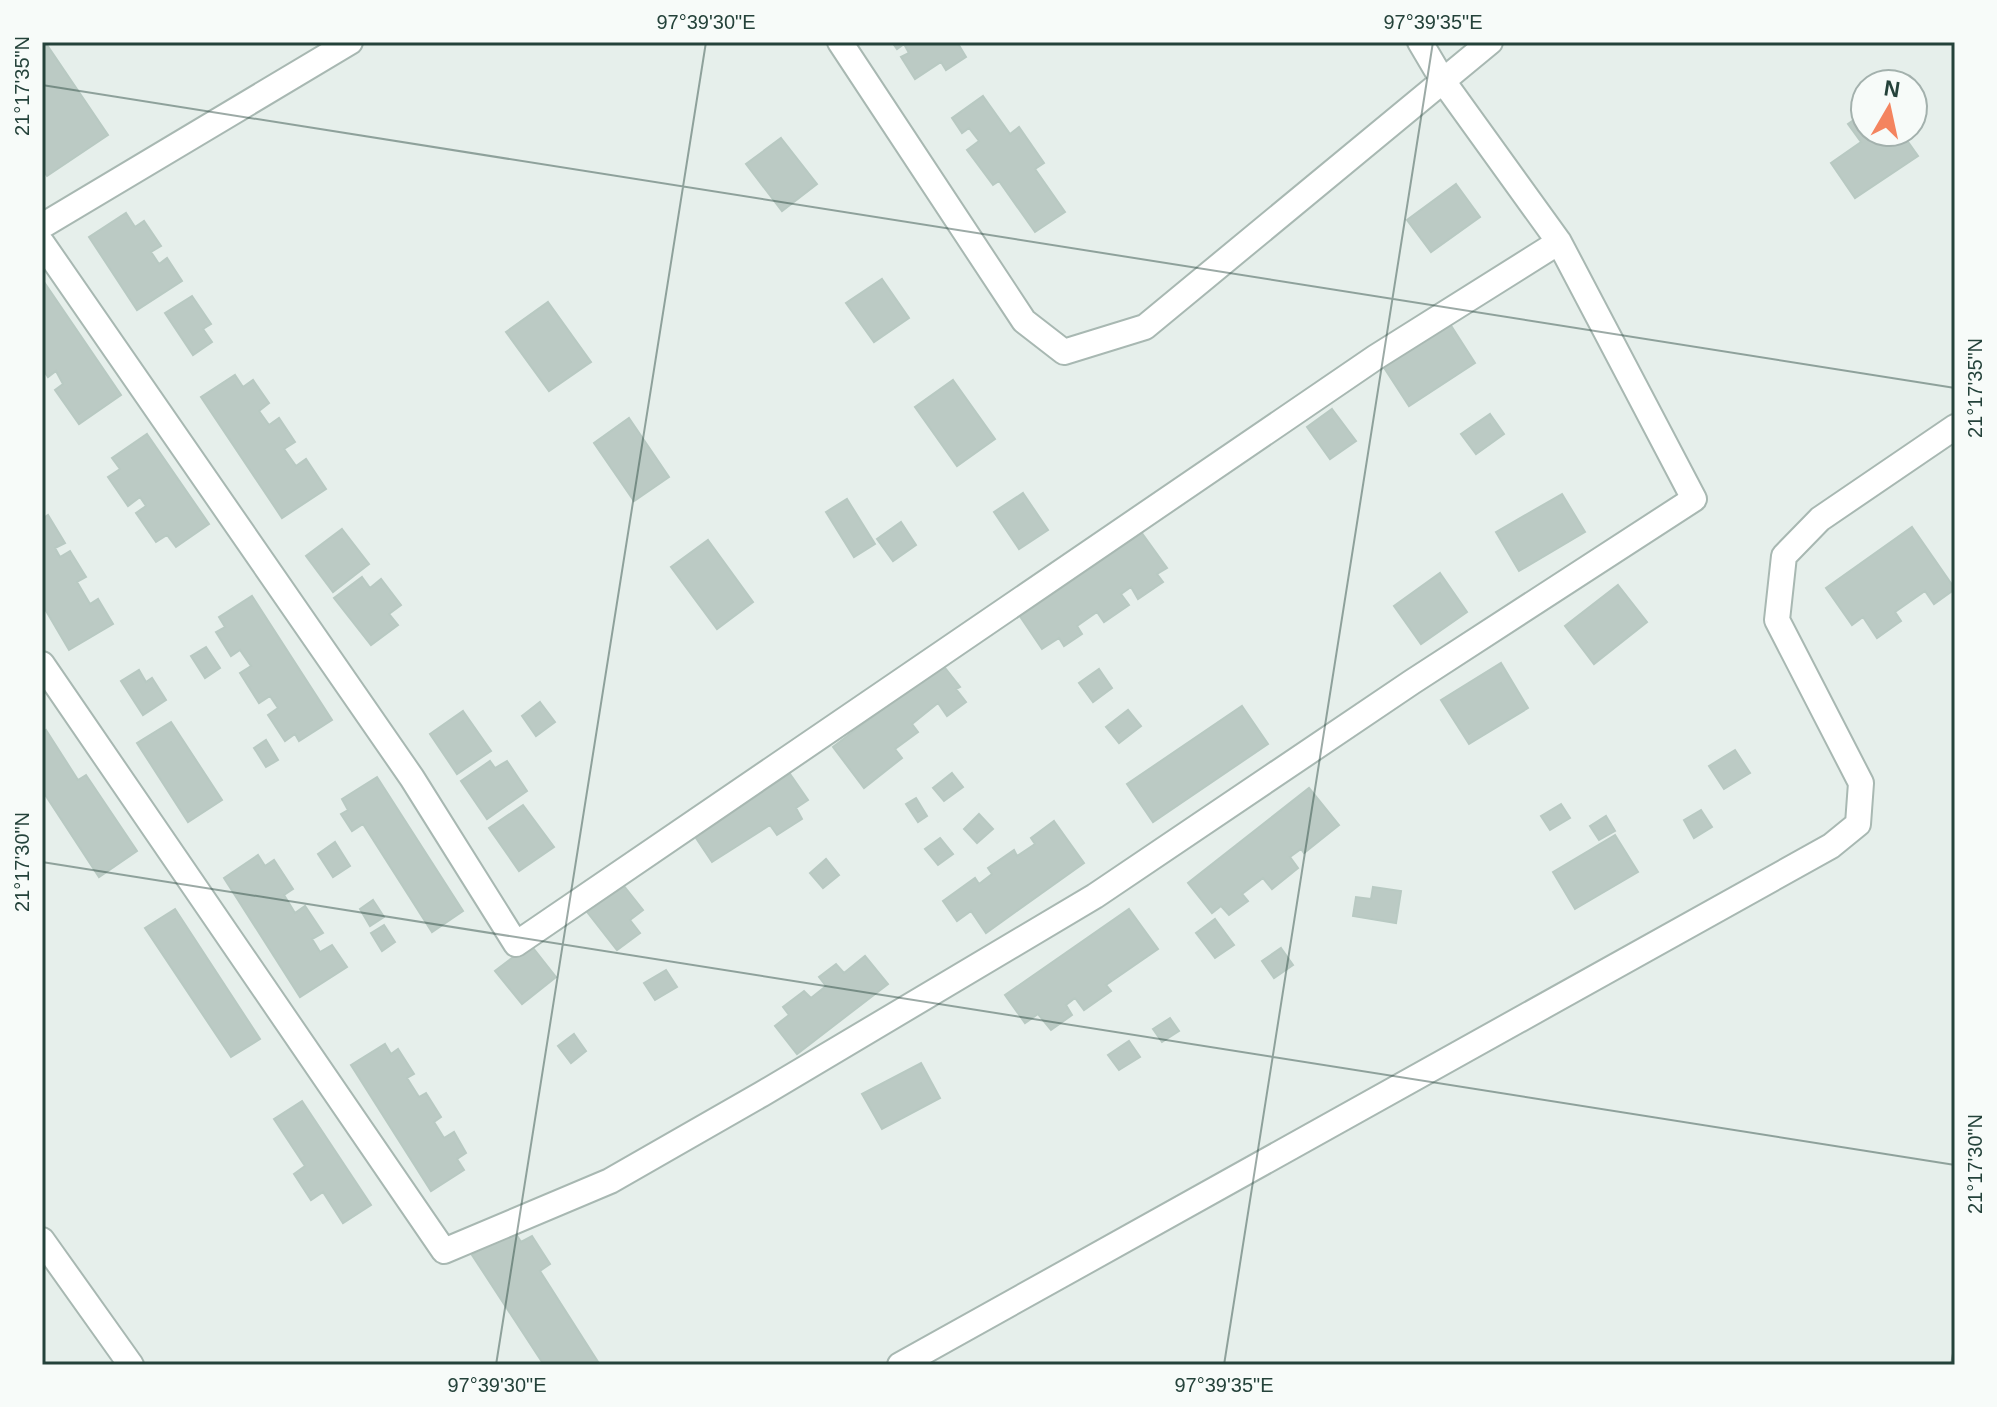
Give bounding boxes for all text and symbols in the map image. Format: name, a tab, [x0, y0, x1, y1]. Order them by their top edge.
text: 97°39'30"E	[657, 11, 756, 33]
text: 97°39'35"E	[1384, 11, 1483, 33]
text: 21°17'35"N	[11, 36, 33, 136]
north arrow	[1849, 68, 1929, 148]
text: N	[1882, 75, 1902, 102]
text: 21°17'35"N	[1964, 338, 1986, 438]
text: 21°17'30"N	[11, 812, 33, 912]
text: 21°17'30"N	[1964, 1114, 1986, 1214]
text: 97°39'30"E	[448, 1374, 547, 1396]
text: 97°39'35"E	[1175, 1374, 1274, 1396]

